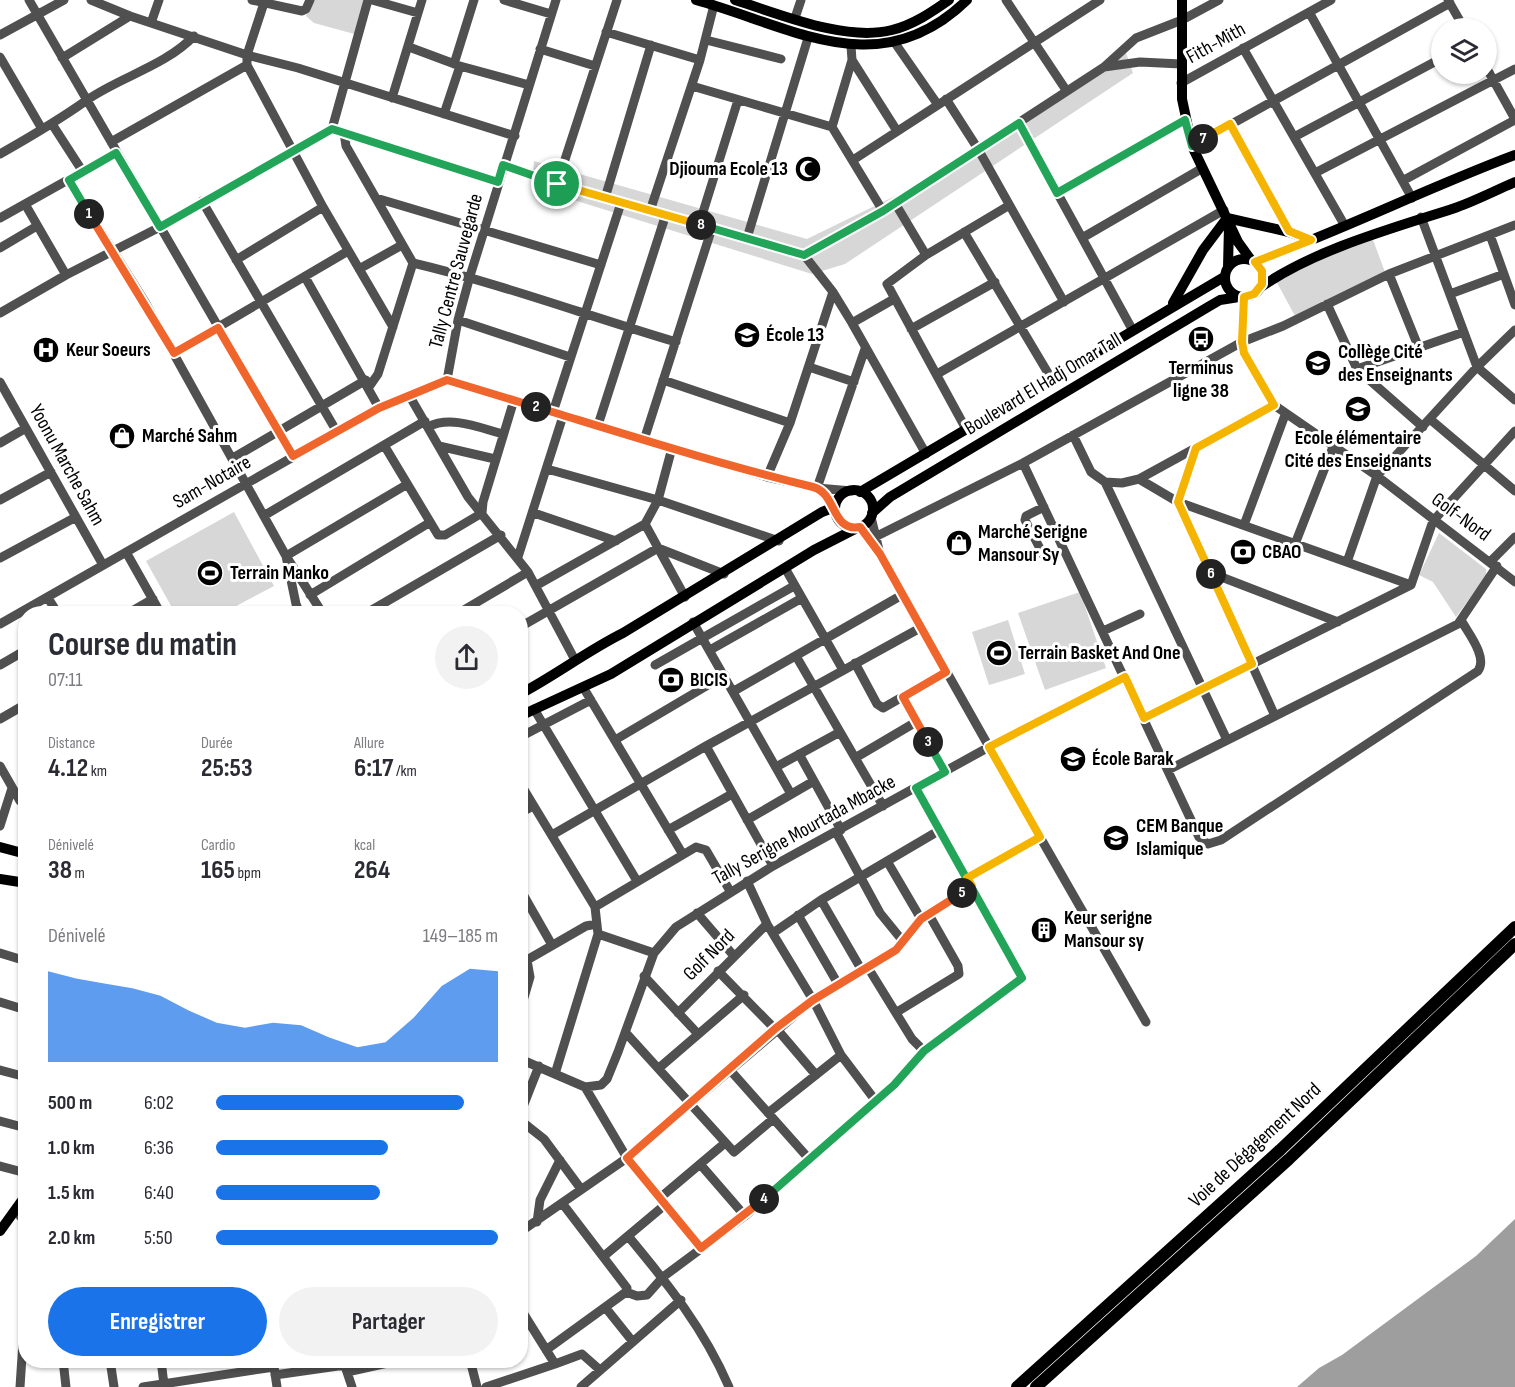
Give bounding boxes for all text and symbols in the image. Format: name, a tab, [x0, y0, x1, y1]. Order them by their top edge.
street label: Fith-Mith	[1182, 17, 1250, 69]
map controls	[1431, 18, 1497, 84]
button: layers	[1431, 18, 1497, 84]
pin: 7	[1188, 124, 1218, 154]
text: 7	[1200, 129, 1206, 148]
mosque icon: Djiouma Ecole 13	[793, 154, 823, 184]
place label: Djiouma Ecole 13	[669, 157, 788, 181]
pin	[531, 158, 582, 209]
icon: arrive	[540, 167, 573, 200]
street label: Tally Centre Sauvegarde	[424, 191, 488, 351]
pin: 1	[74, 199, 104, 229]
text: 1	[86, 204, 92, 223]
pin: 8	[686, 210, 716, 240]
text: 8	[697, 215, 705, 234]
school or university icon: École 13	[732, 320, 762, 350]
place label: École 13	[766, 323, 824, 347]
bus stop icon: Terminus ligne 38	[1186, 324, 1216, 354]
street label: Boulevard El Hadj Omar Tall	[960, 328, 1126, 440]
hospital icon: Keur Soeurs	[31, 335, 61, 365]
place label: Keur Soeurs	[66, 338, 151, 362]
place label: Collège Cité des Enseignants	[1338, 340, 1453, 387]
school or university icon: Collège Cité des Enseignants	[1303, 348, 1333, 378]
place label: Terminus ligne 38	[1169, 356, 1234, 403]
pin: 2	[521, 392, 551, 422]
school or university icon: Ecole élémentaire Cité des Enseignants	[1343, 394, 1373, 424]
text: 2	[532, 397, 540, 416]
street label: Yoonu Marche Sahm	[24, 400, 110, 530]
shop icon: Marché Sahm	[107, 421, 137, 451]
place label: Marché Sahm	[142, 424, 237, 448]
place label: Ecole élémentaire Cité des Enseignants	[1284, 426, 1432, 473]
street label: Sam-Notaire	[169, 450, 255, 514]
street label: Golf-Nord	[1427, 488, 1495, 546]
place label: Marché Serigne Mansour Sy	[978, 520, 1087, 567]
shop icon: Marché Serigne Mansour Sy	[944, 528, 974, 558]
bank icon: CBAO	[1228, 537, 1258, 567]
place label: CBAO	[1262, 540, 1301, 564]
sports icon: Terrain Manko	[195, 558, 225, 588]
pin: 6	[1196, 559, 1226, 589]
place label: Terrain Manko	[230, 561, 329, 585]
text: 6	[1207, 564, 1215, 583]
text: Course du matin	[48, 625, 237, 665]
button: share	[435, 626, 498, 689]
sports icon: Terrain Basket And One	[984, 638, 1014, 668]
place label: Terrain Basket And One	[1018, 641, 1181, 665]
bank icon: BICIS	[656, 665, 686, 695]
text: 07:11	[48, 668, 83, 692]
place label: BICIS	[690, 668, 728, 692]
pin: 3	[913, 727, 943, 757]
text: 3	[924, 732, 932, 751]
text: Distance	[48, 734, 95, 753]
text: Durée	[201, 734, 233, 753]
text: Allure	[354, 734, 384, 753]
school or university icon: École Barak	[1058, 744, 1088, 774]
place label: École Barak	[1092, 747, 1174, 771]
text: 4.12	[48, 753, 88, 784]
text: 25:53	[201, 753, 253, 784]
text: 6:17	[354, 753, 393, 784]
text: km	[88, 762, 107, 781]
text: /km	[393, 762, 417, 781]
street label: Tally Serigne Mourtada Mbacke	[708, 770, 900, 890]
place label: CEM Banque Islamique	[1136, 814, 1223, 861]
school or university icon: CEM Banque Islamique	[1101, 823, 1131, 853]
text: Dénivelé	[48, 836, 94, 855]
text: Cardio	[201, 836, 235, 855]
text: kcal	[354, 836, 375, 855]
text: 38	[48, 855, 72, 886]
text: 165	[201, 855, 235, 886]
text: 264	[354, 855, 390, 886]
text: m	[72, 864, 85, 883]
text: bpm	[235, 864, 261, 883]
pin: 5	[947, 878, 977, 908]
text: 5	[958, 883, 966, 902]
place label: Keur serigne Mansour sy	[1064, 906, 1152, 953]
building icon: Keur serigne Mansour sy	[1029, 915, 1059, 945]
text: Dénivelé	[48, 924, 106, 948]
text: 149–185 m	[423, 924, 498, 948]
street label: Golf Nord	[678, 924, 740, 986]
street label: Voie de Dégagement Nord	[1184, 1078, 1326, 1212]
text: 500 m	[48, 1091, 92, 1115]
text: 6:02	[144, 1091, 174, 1115]
text: 1.0 km	[48, 1136, 95, 1160]
text: 6:36	[144, 1136, 174, 1160]
text: 1.5 km	[48, 1181, 94, 1205]
text: 6:40	[144, 1181, 174, 1205]
pin: 4	[749, 1184, 779, 1214]
text: 4	[760, 1189, 768, 1208]
text: 2.0 km	[48, 1226, 95, 1250]
text: 5:50	[144, 1226, 173, 1250]
button: Enregistrer	[48, 1287, 267, 1356]
button: Partager	[279, 1287, 498, 1356]

